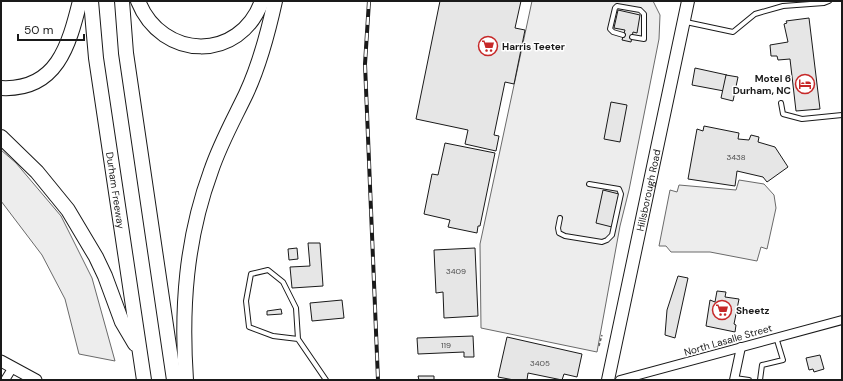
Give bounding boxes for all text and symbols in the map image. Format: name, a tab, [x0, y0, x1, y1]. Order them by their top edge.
scale bar	[18, 16, 84, 42]
text: 50 m	[24, 22, 53, 38]
supermarket icon: Harris Teeter	[477, 35, 499, 57]
place label: Harris Teeter	[502, 40, 565, 53]
place label: Motel 6 Durham, NC	[733, 72, 791, 97]
hotel icon: Motel 6 Durham, NC	[794, 73, 816, 95]
street label: Hillsborough Road	[633, 148, 663, 232]
street label: Durham Freeway	[104, 151, 128, 230]
house number: 3438	[726, 152, 746, 162]
house number: 3409	[446, 266, 466, 276]
supermarket icon: Sheetz	[711, 299, 733, 321]
place label: Sheetz	[736, 304, 770, 317]
street label: North Lasalle Street	[682, 321, 774, 359]
house number: 119	[441, 340, 451, 350]
house number: 3405	[530, 358, 550, 368]

